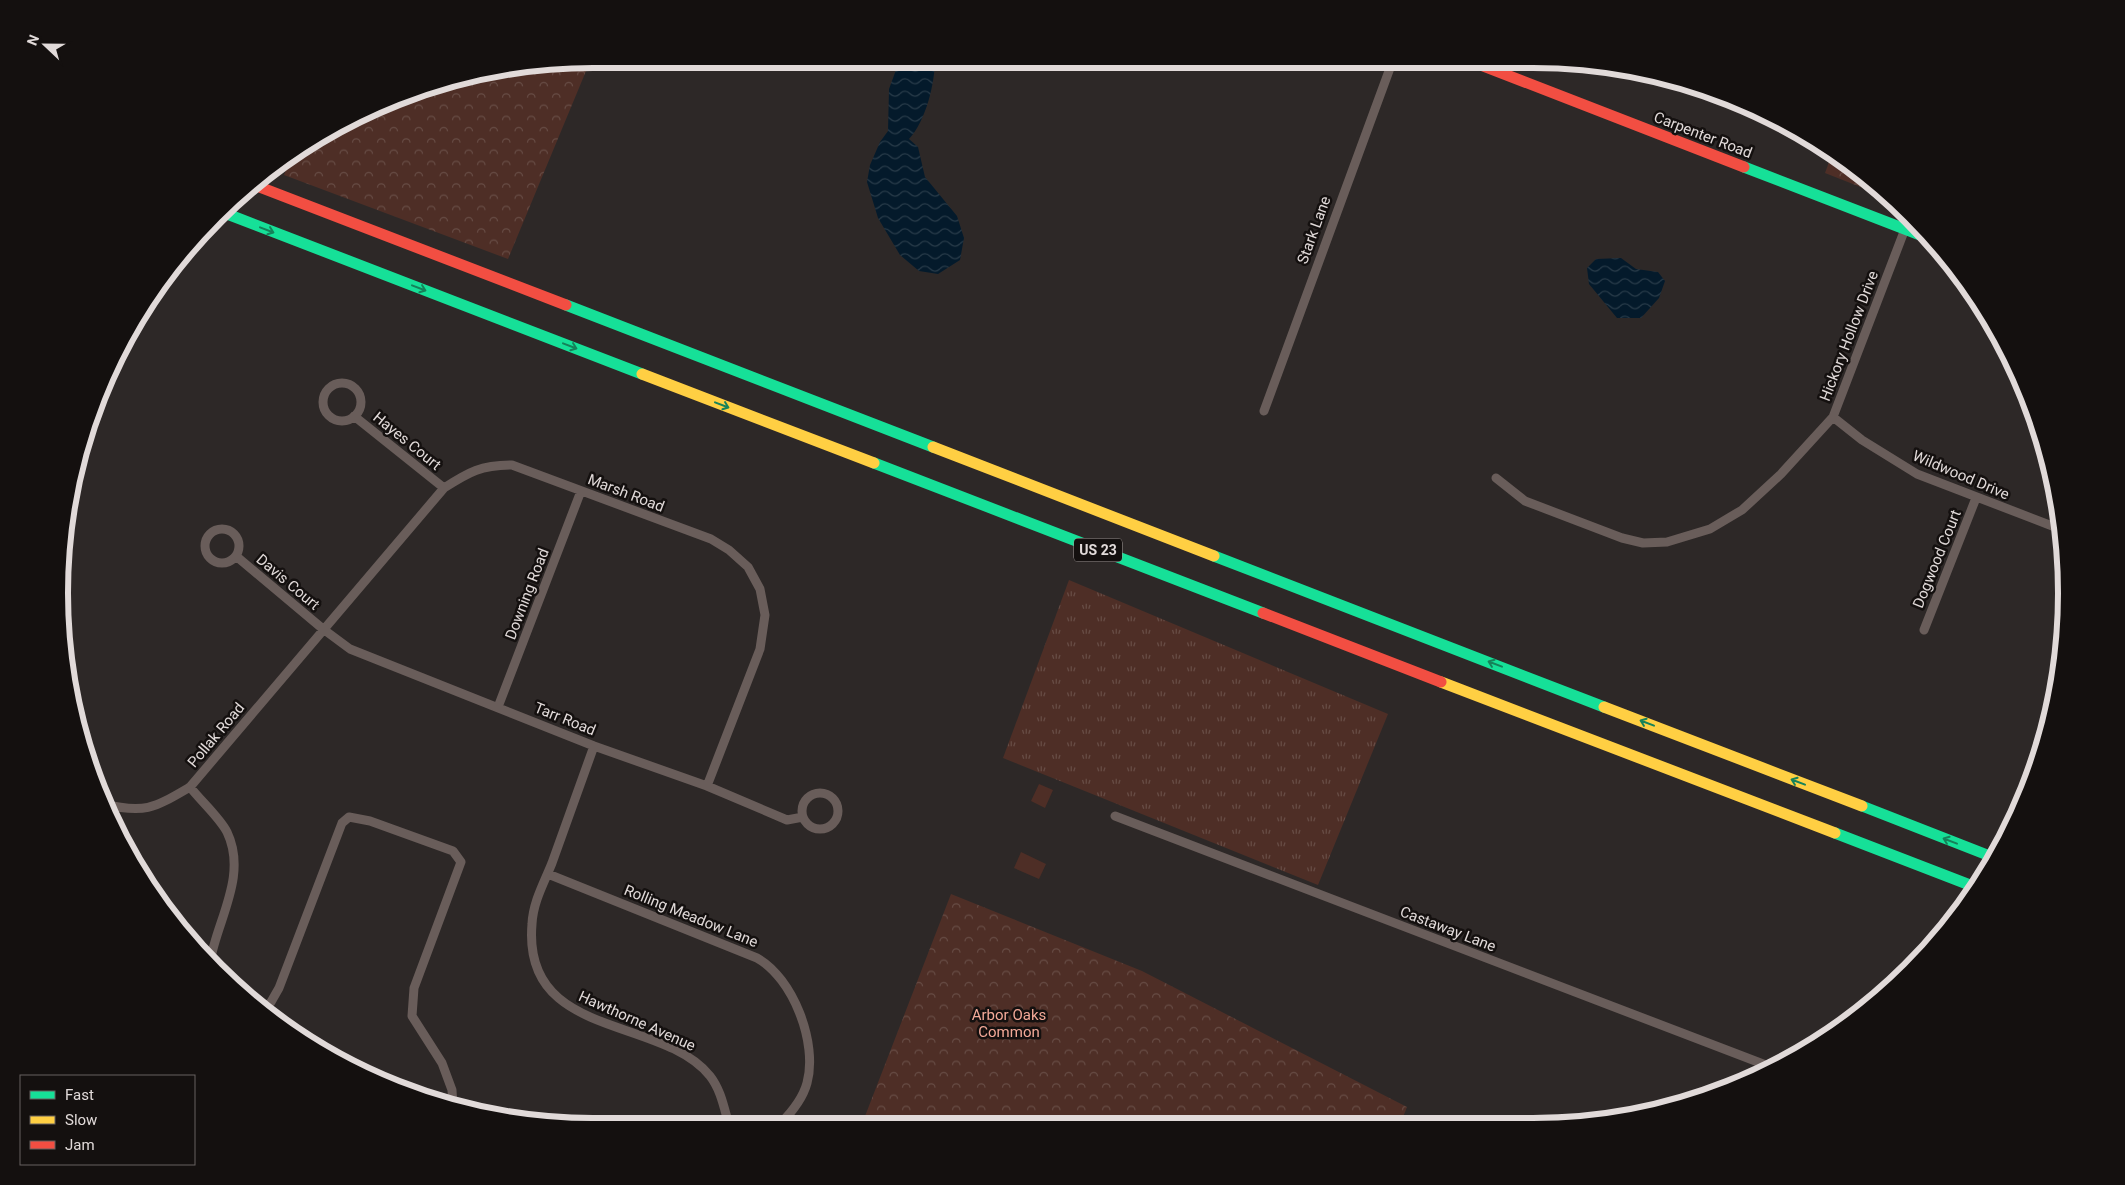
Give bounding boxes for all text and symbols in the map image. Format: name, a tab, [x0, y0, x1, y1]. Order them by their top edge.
north arrow	[20, 20, 70, 70]
text: N	[24, 33, 42, 48]
street label: Carpenter Road	[1651, 108, 1755, 162]
street label: Stark Lane	[1293, 194, 1335, 266]
one-way arrow	[259, 225, 274, 235]
street label: Hickory Hollow Drive	[1816, 268, 1882, 404]
one-way arrow	[411, 284, 426, 293]
one-way arrow	[563, 343, 578, 352]
one-way arrow	[714, 401, 729, 410]
street label: Hayes Court	[369, 408, 445, 474]
street label: Wildwood Drive	[1910, 447, 2012, 503]
street label: Marsh Road	[585, 470, 667, 516]
street label: Dogwood Court	[1909, 507, 1965, 611]
road number: US 23	[1074, 538, 1122, 562]
street label: Downing Road	[501, 546, 553, 642]
street label: Davis Court	[253, 550, 323, 614]
one-way arrow	[1488, 659, 1503, 669]
street label: Pollak Road	[184, 699, 248, 771]
street label: Tarr Road	[532, 699, 598, 739]
one-way arrow	[1640, 718, 1655, 727]
one-way arrow	[1791, 777, 1806, 786]
one-way arrow	[1943, 836, 1958, 845]
street label: Rolling Meadow Lane	[621, 881, 761, 951]
street label: Castaway Lane	[1397, 902, 1499, 956]
street label: Hawthorne Avenue	[576, 987, 698, 1055]
park label: Arbor Oaks Common	[972, 1006, 1046, 1041]
legend	[20, 1075, 195, 1165]
text: Fast	[65, 1086, 94, 1104]
text: Slow	[65, 1111, 97, 1129]
text: Jam	[65, 1136, 95, 1154]

